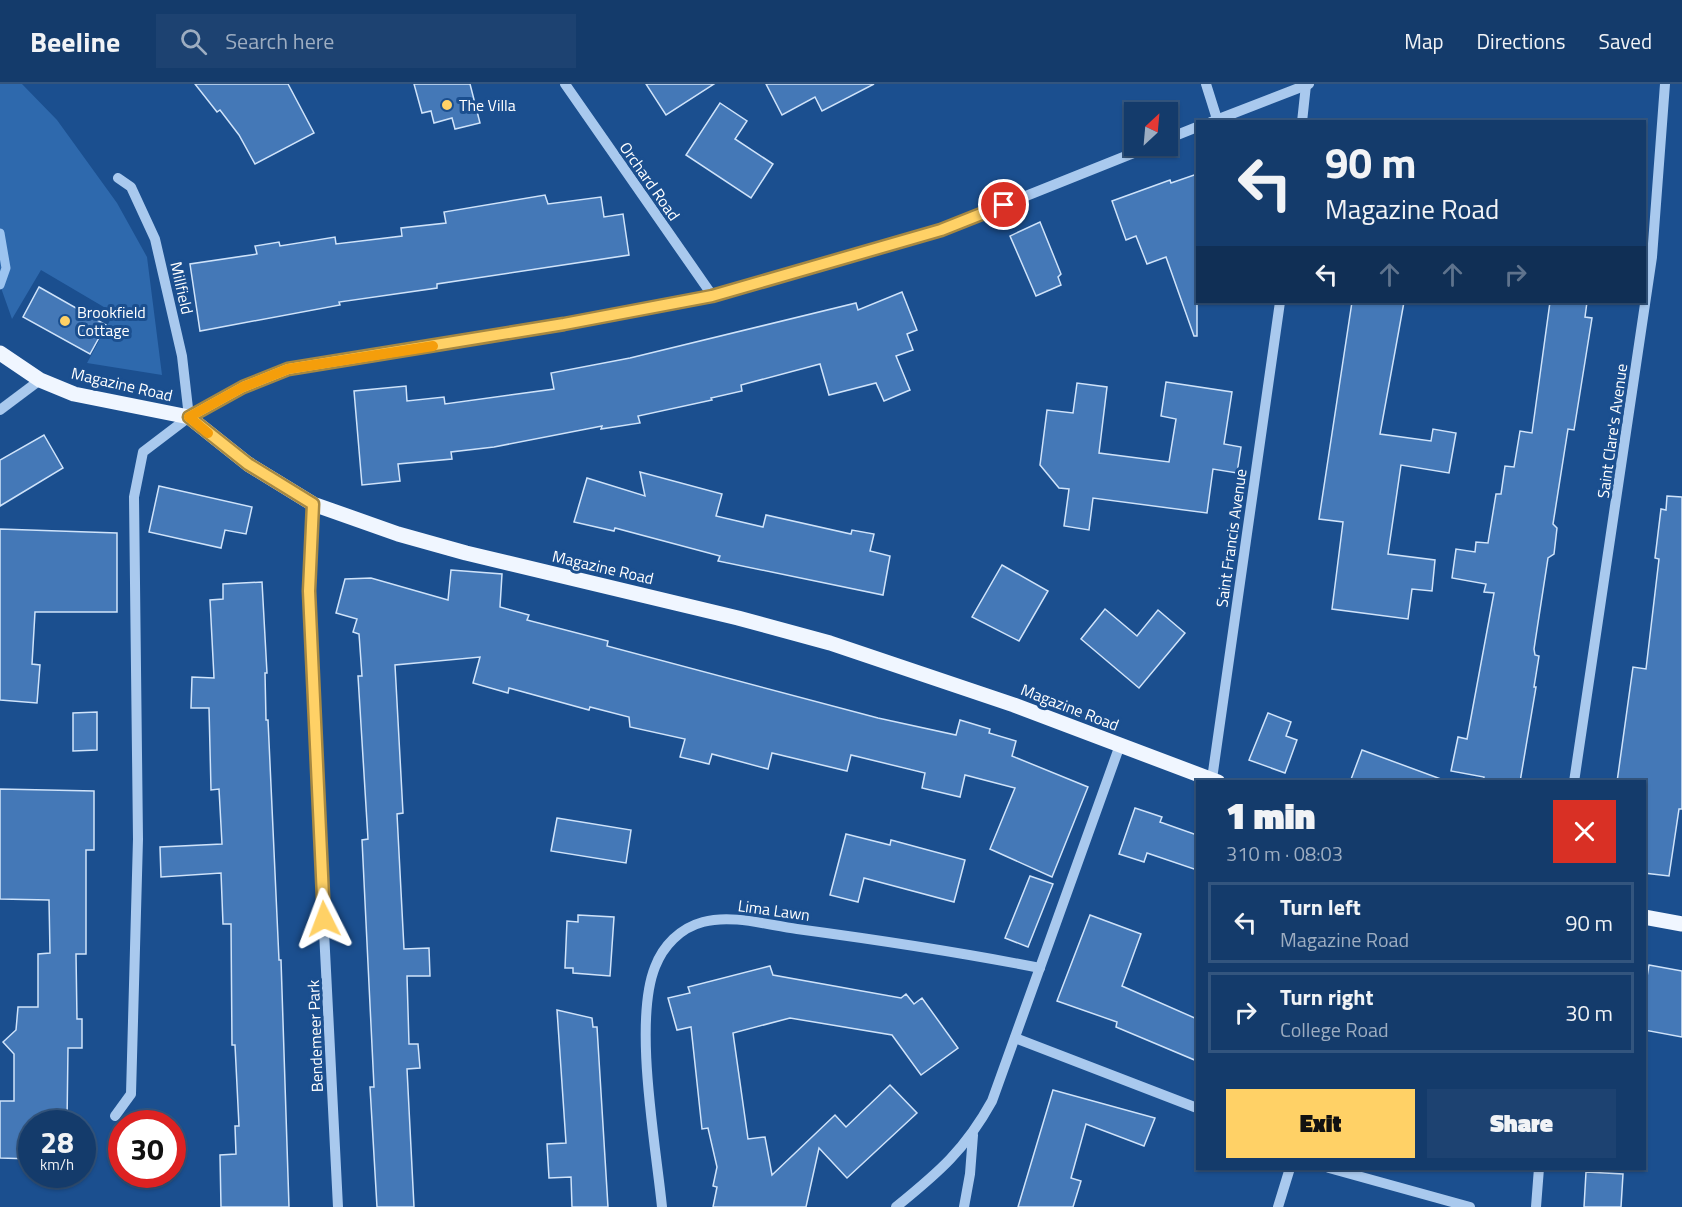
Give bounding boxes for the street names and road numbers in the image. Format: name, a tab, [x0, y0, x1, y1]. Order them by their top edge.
street label: Orchard Road	[614, 137, 686, 225]
street label: Millfield	[164, 259, 200, 317]
street label: Magazine Road	[69, 361, 175, 407]
street label: Saint Clare's Avenue	[1591, 362, 1633, 500]
street label: Saint Francis Avenue	[1209, 467, 1253, 609]
street label: Magazine Road	[550, 544, 656, 590]
street label: Magazine Road	[1017, 677, 1123, 737]
street label: Lima Lawn	[736, 893, 812, 927]
street label: Bendemeer Park	[301, 979, 329, 1093]

